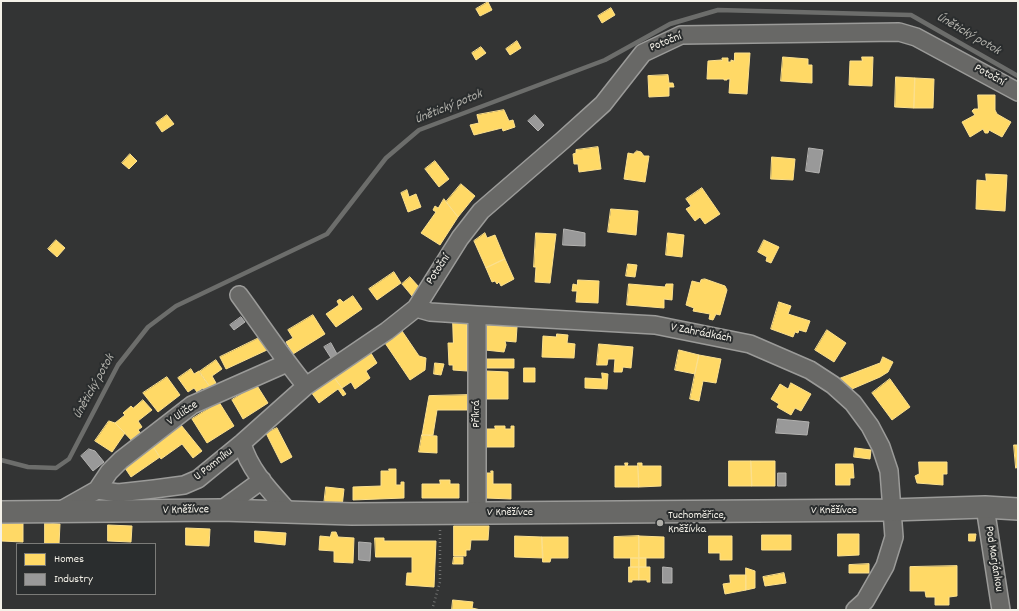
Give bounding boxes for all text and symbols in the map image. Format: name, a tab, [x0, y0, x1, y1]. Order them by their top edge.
water label: Únětický potok	[933, 10, 1003, 60]
street label: Potoční	[648, 30, 684, 56]
street label: Potoční	[971, 62, 1007, 90]
water label: Únětický potok	[413, 87, 485, 129]
street label: Potoční	[424, 252, 454, 288]
street label: V Zahrádkách	[669, 321, 733, 347]
water label: Únětický potok	[71, 352, 119, 422]
street label: V Uličce	[165, 398, 201, 430]
street label: Příkrá	[470, 400, 484, 428]
street label: U Pomníku	[192, 445, 236, 485]
street label: V Kněžívce	[163, 503, 209, 519]
street label: V Kněžívce	[811, 504, 857, 518]
street label: V Kněžívce	[487, 506, 533, 520]
place label: Tuchoměřice, Kněžívka	[668, 509, 726, 537]
marker: Tuchoměřice, Kněžívka	[655, 518, 665, 528]
street label: Pod Marjánkou	[981, 525, 1005, 593]
legend	[16, 543, 156, 595]
text: Homes	[54, 551, 84, 568]
text: Industry	[54, 571, 93, 588]

